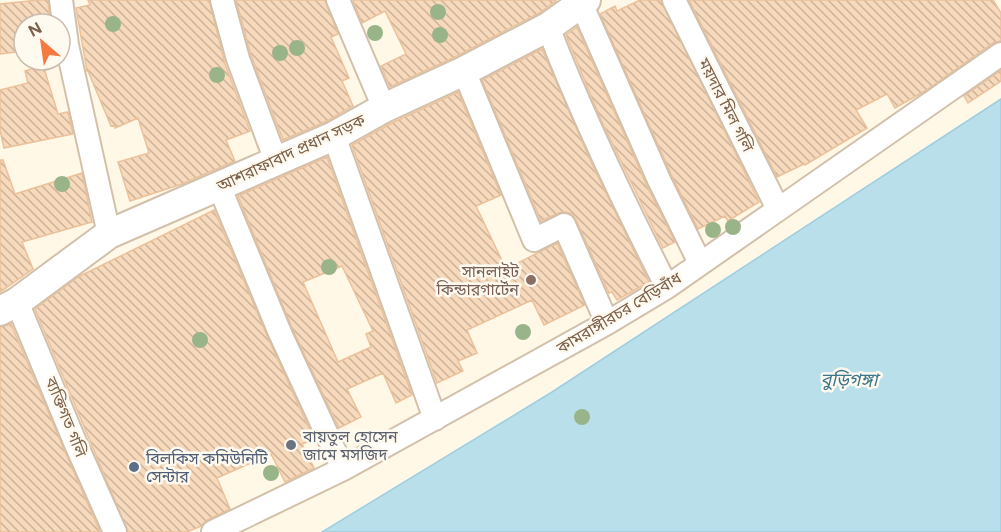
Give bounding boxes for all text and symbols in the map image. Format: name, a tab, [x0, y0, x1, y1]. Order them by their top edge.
north arrow	[12, 12, 72, 72]
text: N	[25, 18, 45, 41]
street label: ময়দার মিল গলি	[694, 54, 758, 155]
street label: আশরাফাবাদ প্রধান সড়ক	[213, 110, 369, 196]
place label: সানলাইট কিন্ডারগার্টেন	[435, 262, 519, 299]
street label: কামরাঙ্গীরচর বেড়িবাঁধ	[552, 268, 685, 358]
marker: সানলাইট কিন্ডারগার্টেন	[524, 273, 538, 287]
water label: বুড়িগঙ্গা	[820, 369, 881, 391]
street label: ব্যক্তিগত গলি	[41, 373, 91, 460]
place label: বায়তুল হোসেন জামে মসজিদ	[302, 427, 398, 464]
marker: বায়তুল হোসেন জামে মসজিদ	[284, 438, 298, 452]
place label: বিলকিস কমিউনিটি সেন্টার	[145, 449, 268, 486]
marker: বিলকিস কমিউনিটি সেন্টার	[127, 460, 141, 474]

